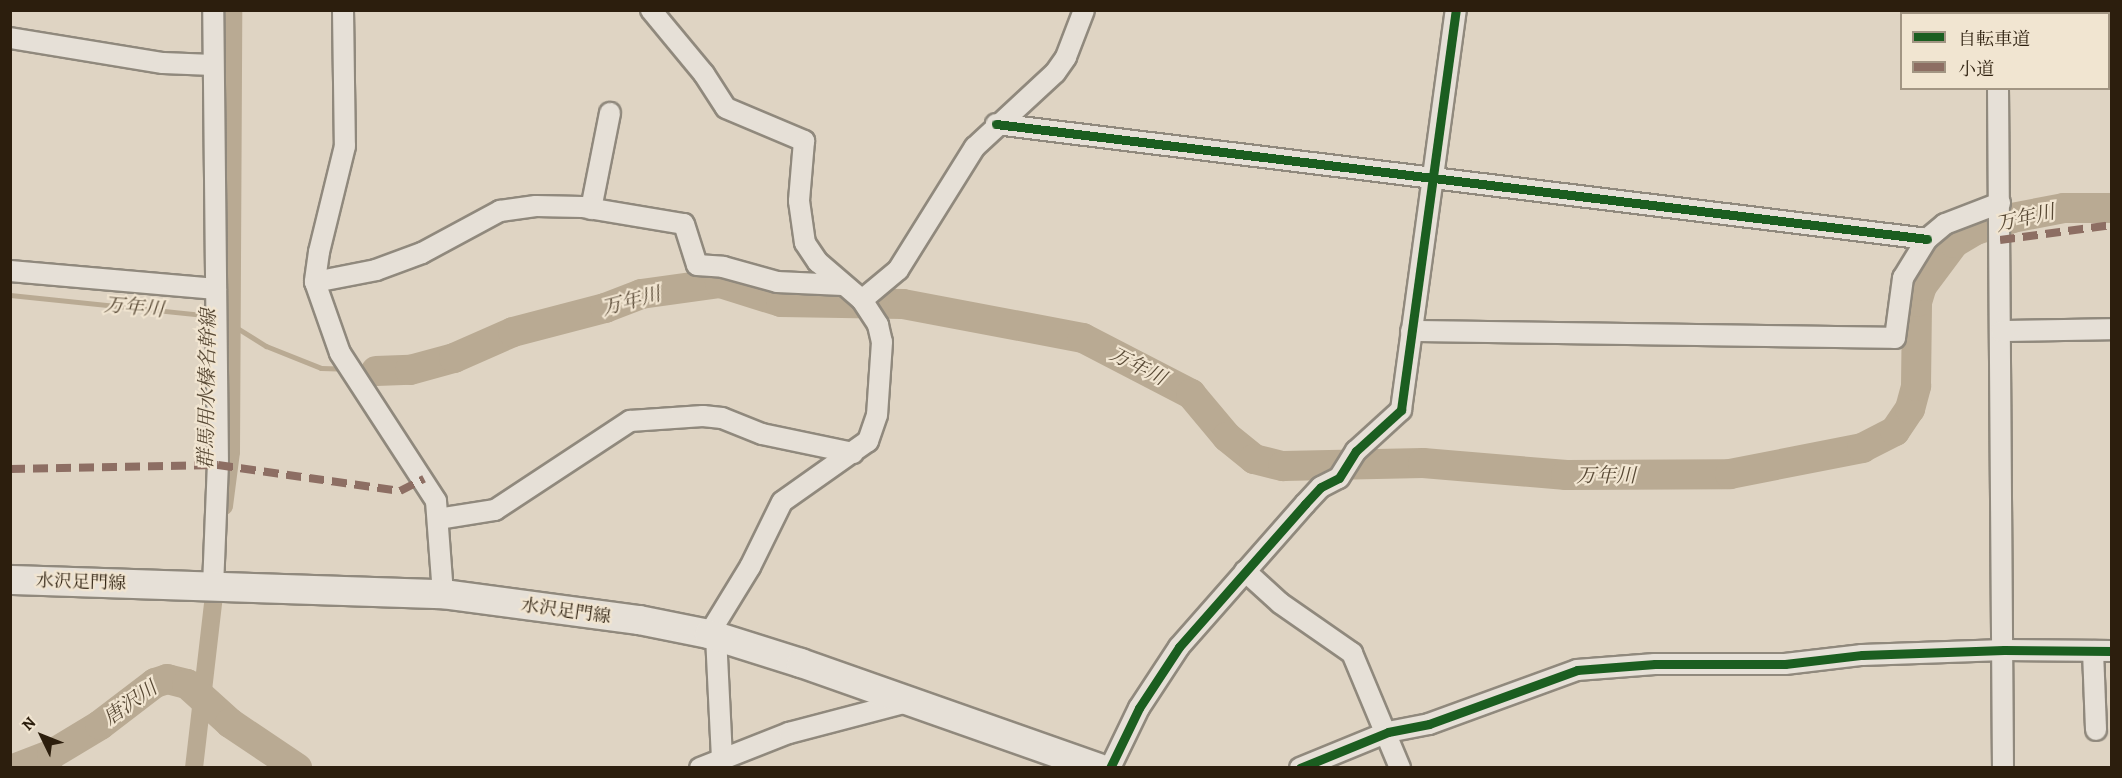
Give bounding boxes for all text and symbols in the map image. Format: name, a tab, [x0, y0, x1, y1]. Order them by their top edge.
legend	[1900, 12, 2110, 90]
text: 自転車道	[1958, 27, 2030, 51]
text: 小道	[1958, 57, 1994, 81]
water label: 万年川	[1993, 200, 2057, 236]
water label: 万年川	[599, 282, 663, 320]
water label: 万年川	[103, 292, 165, 322]
water label: 群馬用水榛名幹線	[194, 309, 220, 469]
water label: 万年川	[1106, 342, 1170, 390]
water label: 万年川	[1576, 463, 1636, 487]
street label: 水沢足門線	[36, 570, 126, 594]
street label: 水沢足門線	[520, 594, 612, 628]
water label: 唐沢川	[99, 676, 161, 730]
north arrow	[12, 706, 72, 766]
text: N	[17, 712, 41, 735]

